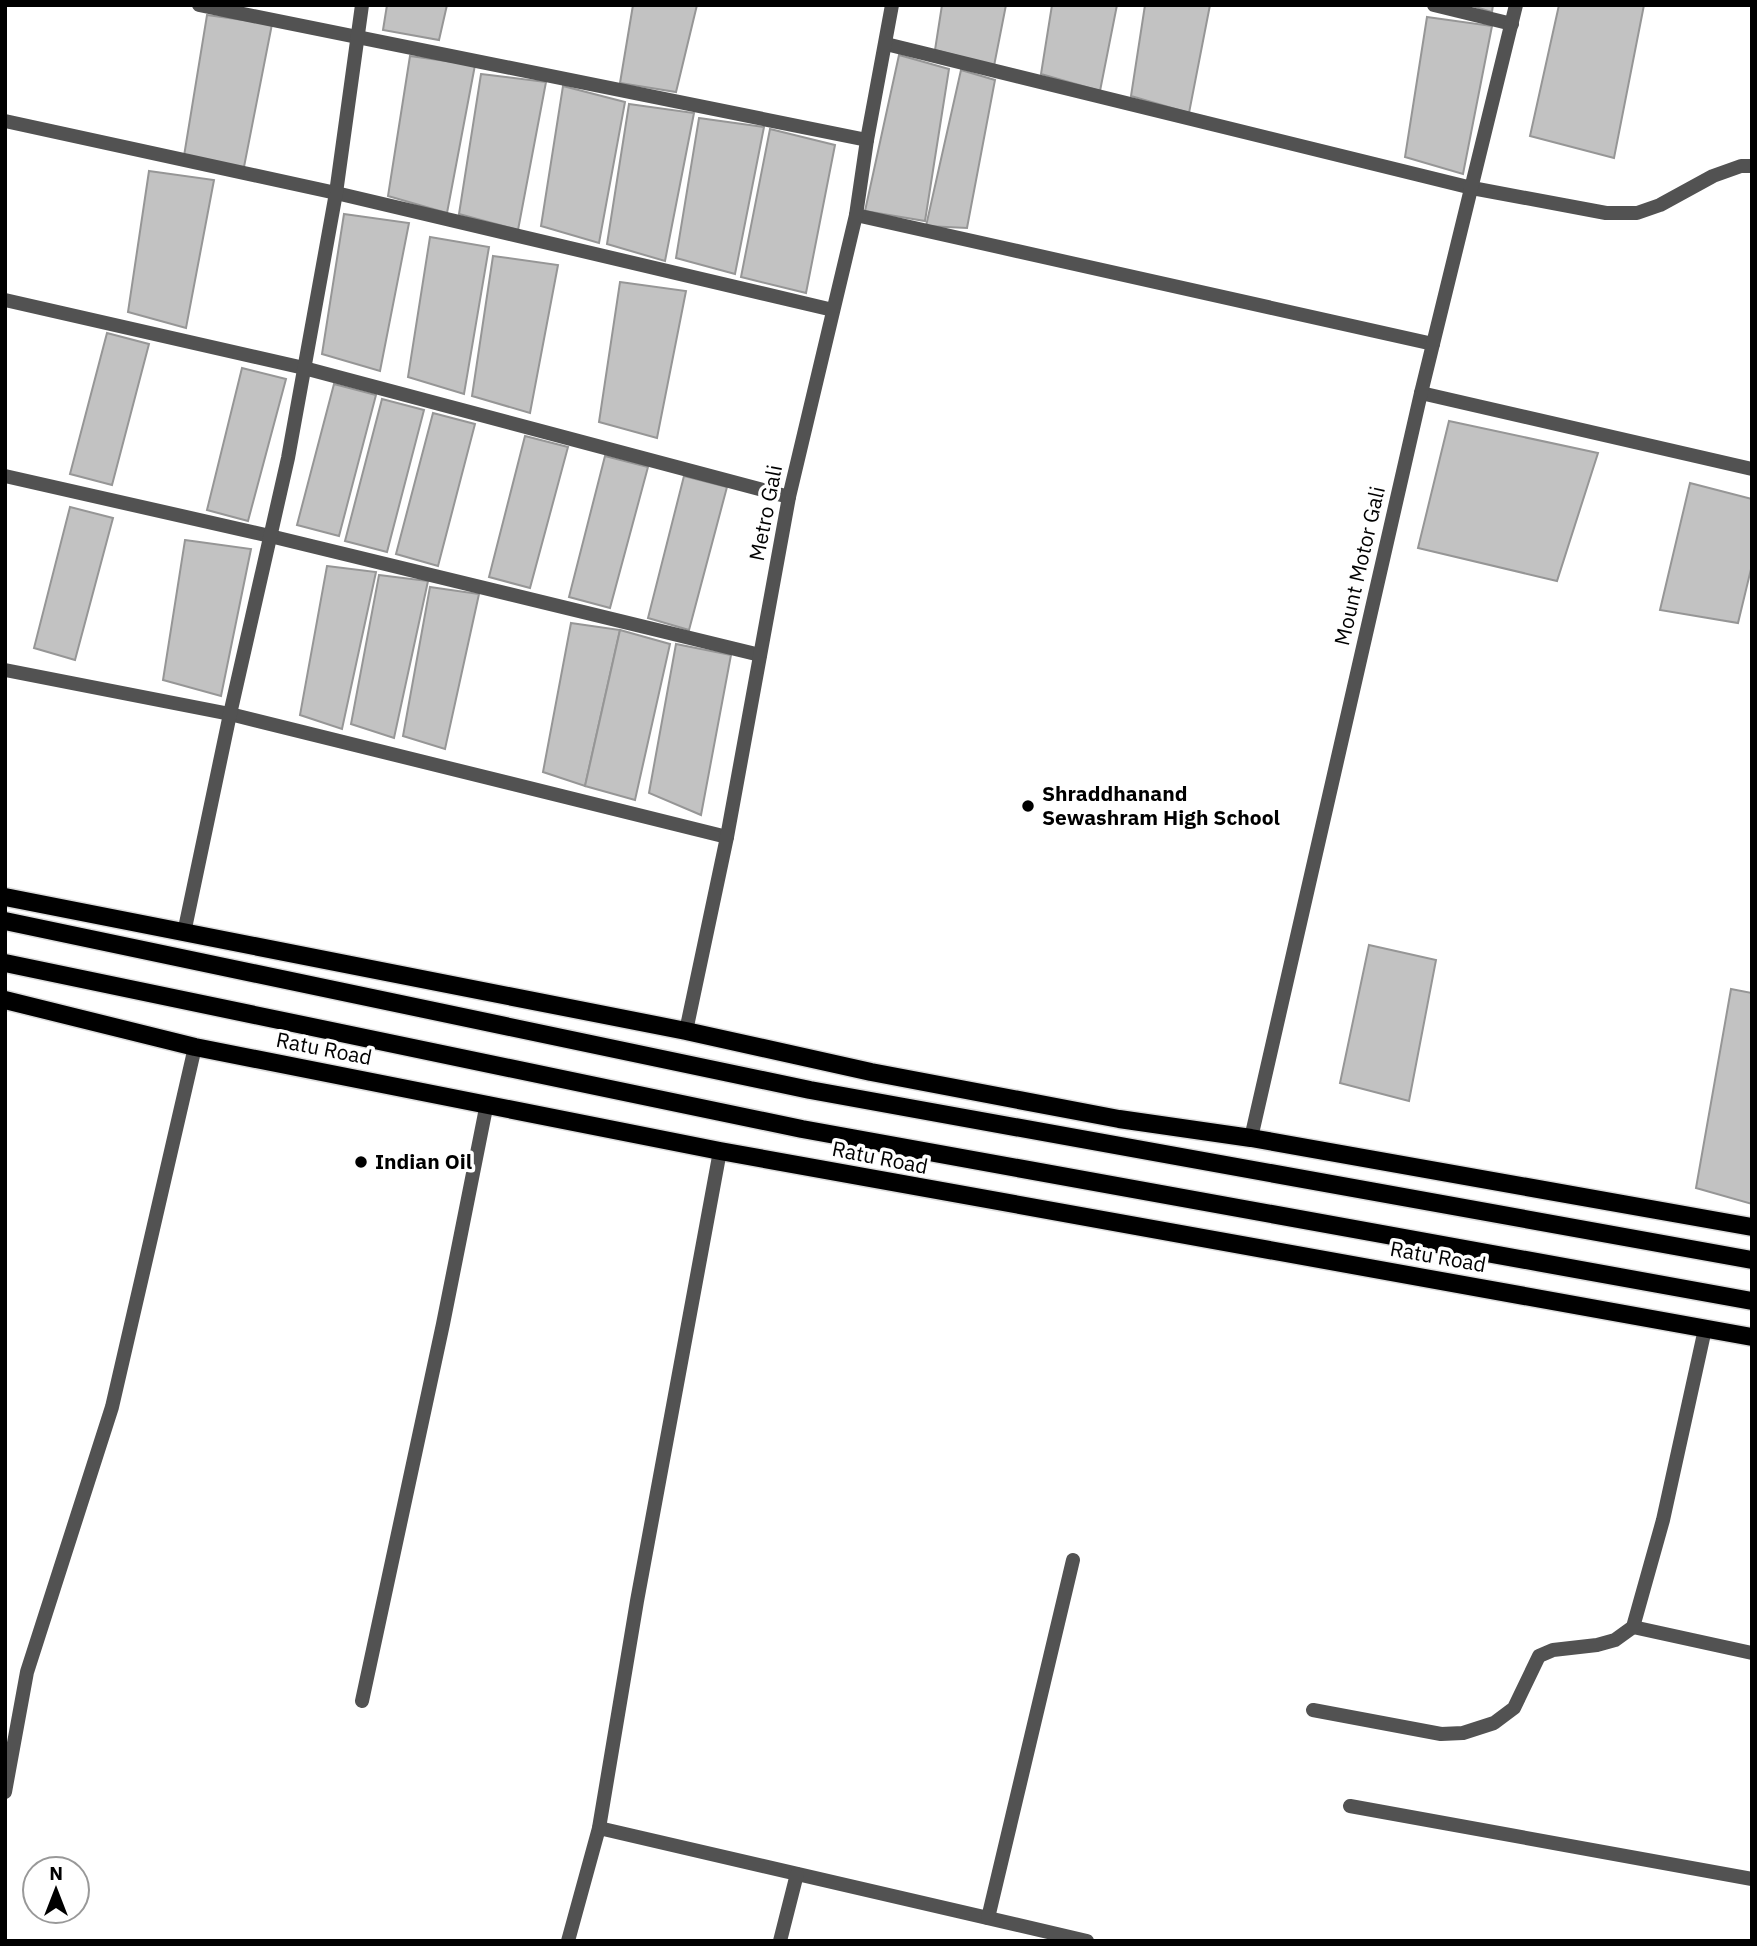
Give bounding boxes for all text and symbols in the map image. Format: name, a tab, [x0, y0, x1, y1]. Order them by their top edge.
street label: Metro Gali	[742, 463, 788, 563]
street label: Mount Motor Gali	[1327, 484, 1391, 648]
place label: Shraddhanand Sewashram High School	[1042, 779, 1280, 831]
marker: Shraddhanand Sewashram High School	[1020, 798, 1036, 814]
street label: Ratu Road	[274, 1025, 374, 1071]
street label: Ratu Road	[830, 1134, 930, 1180]
place label: Indian Oil	[375, 1147, 472, 1175]
marker: Indian Oil	[353, 1154, 369, 1170]
street label: Ratu Road	[1388, 1234, 1488, 1278]
north arrow	[21, 1855, 91, 1925]
text: N	[49, 1861, 63, 1885]

